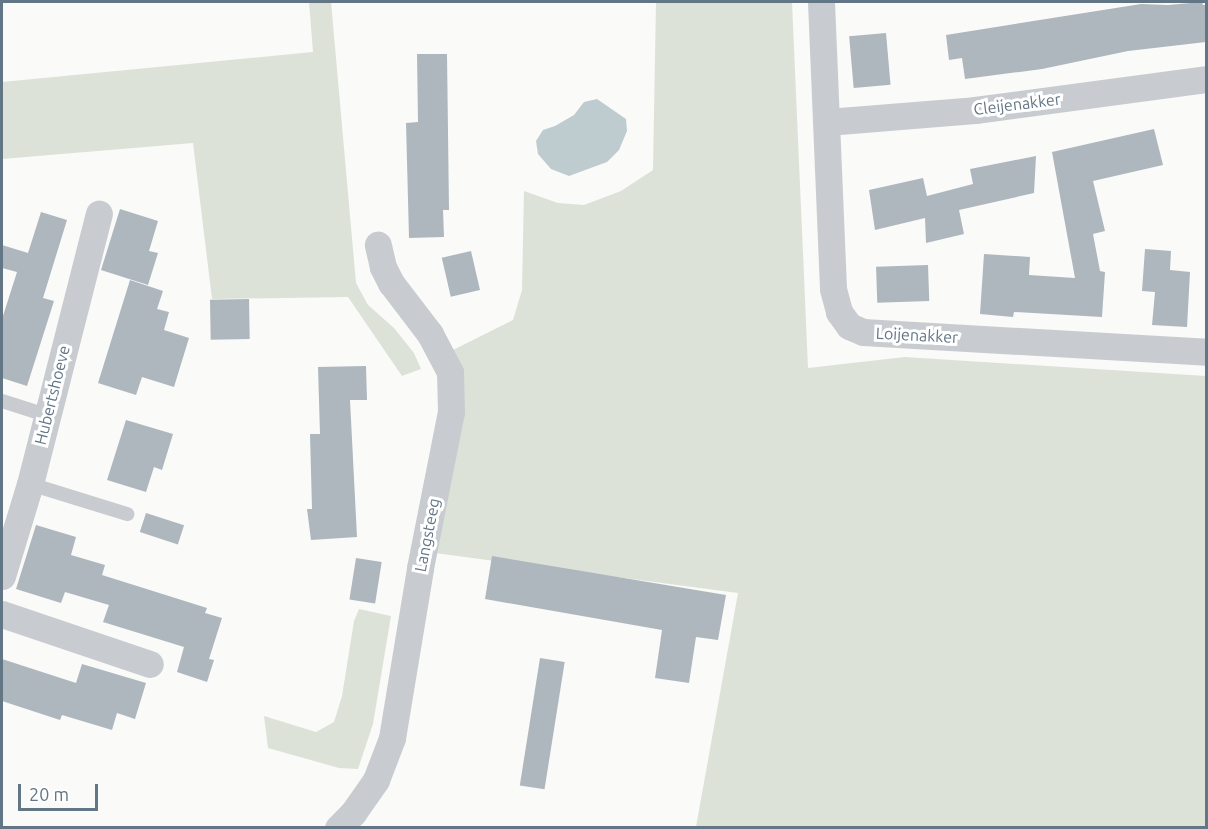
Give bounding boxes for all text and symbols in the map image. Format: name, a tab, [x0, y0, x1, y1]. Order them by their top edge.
street label: Cleijenakker	[972, 89, 1062, 119]
street label: Loijenakker	[875, 323, 959, 347]
street label: Hubertshoeve	[30, 343, 74, 447]
street label: Langsteeg	[410, 496, 444, 574]
scale bar	[21, 772, 100, 810]
text: 20 m	[29, 784, 69, 804]

